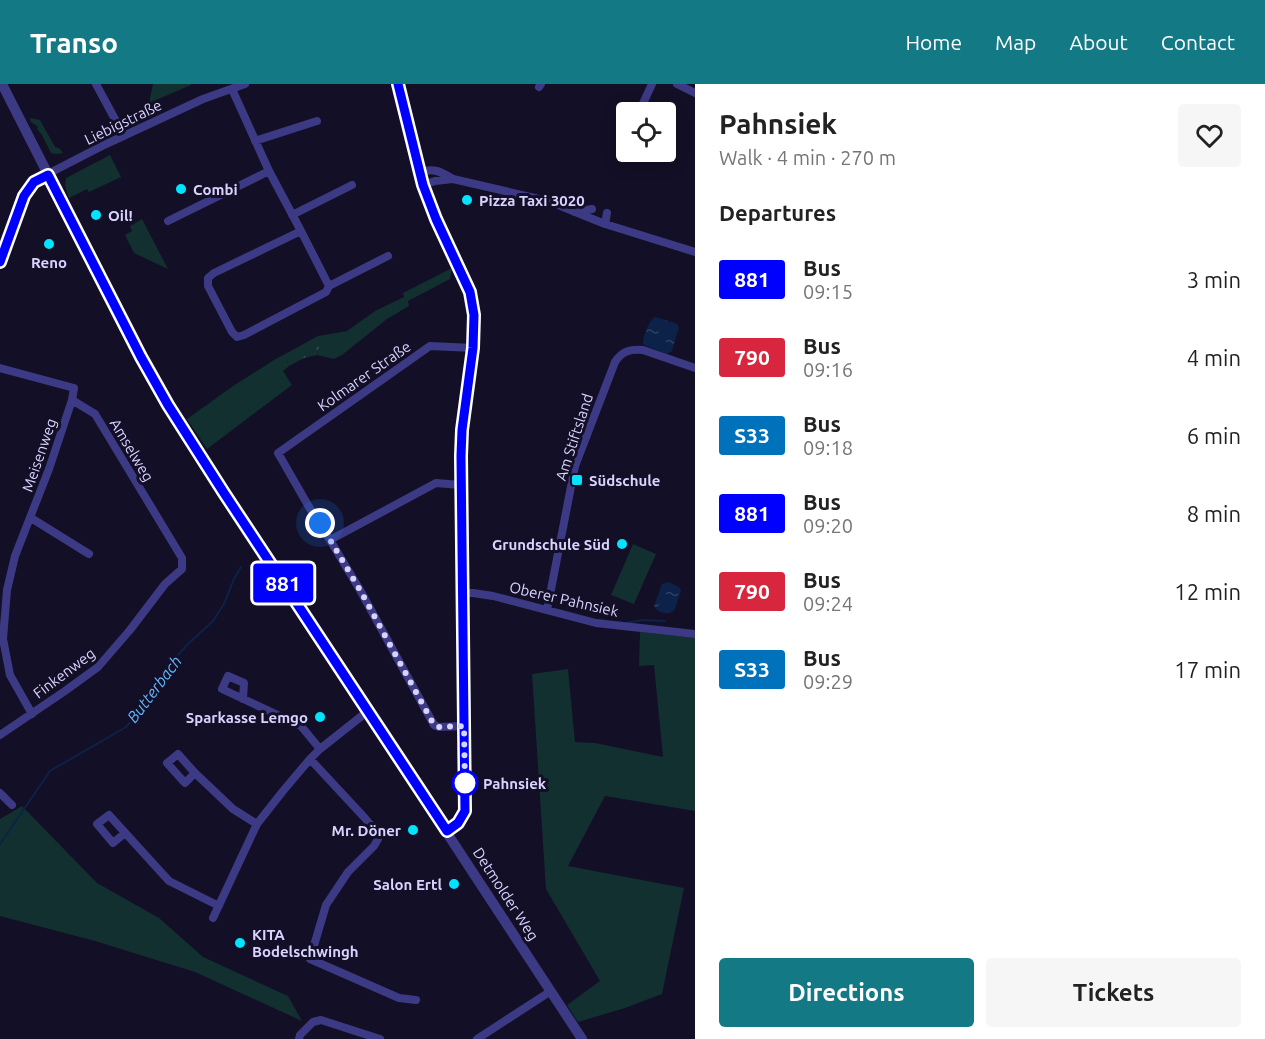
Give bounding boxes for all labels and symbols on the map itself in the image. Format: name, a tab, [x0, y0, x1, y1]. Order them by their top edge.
street label: Liebigstraße	[82, 96, 164, 148]
place label: Combi	[193, 181, 238, 198]
marker: Combi	[174, 182, 188, 196]
place label: Pizza Taxi 3020	[479, 192, 585, 209]
marker: Pizza Taxi 3020	[460, 193, 474, 207]
place label: Oil!	[108, 207, 133, 224]
marker: Oil!	[89, 208, 103, 222]
marker: Reno	[42, 237, 56, 251]
place label: Reno	[31, 254, 67, 271]
street label: Kolmarer Straße	[314, 338, 414, 414]
street label: Am Stiftsland	[552, 391, 596, 483]
street label: Meisenweg	[18, 416, 60, 494]
street label: Amselweg	[107, 416, 157, 484]
place label: Südschule	[589, 472, 660, 489]
marker: Südschule	[570, 473, 584, 487]
your location	[305, 508, 335, 538]
place label: Grundschule Süd	[492, 536, 610, 553]
marker: Grundschule Süd	[615, 537, 629, 551]
line badge: 881	[248, 564, 318, 602]
street label: Oberer Pahnsiek	[508, 578, 621, 620]
street label: Finkenweg	[30, 644, 98, 702]
water label: Butterbach	[123, 652, 185, 726]
place label: Sparkasse Lemgo	[186, 709, 308, 726]
marker: Sparkasse Lemgo	[313, 710, 327, 724]
marker: Pahnsiek	[452, 770, 478, 796]
place label: Pahnsiek	[483, 775, 547, 792]
place label: Mr. Döner	[332, 822, 402, 839]
marker: Mr. Döner	[406, 823, 420, 837]
street label: Detmolder Weg	[470, 844, 542, 944]
place label: Salon Ertl	[373, 876, 442, 893]
marker: Salon Ertl	[447, 877, 461, 891]
place label: KITA Bodelschwingh	[252, 926, 359, 960]
marker: KITA Bodelschwingh	[233, 936, 247, 950]

